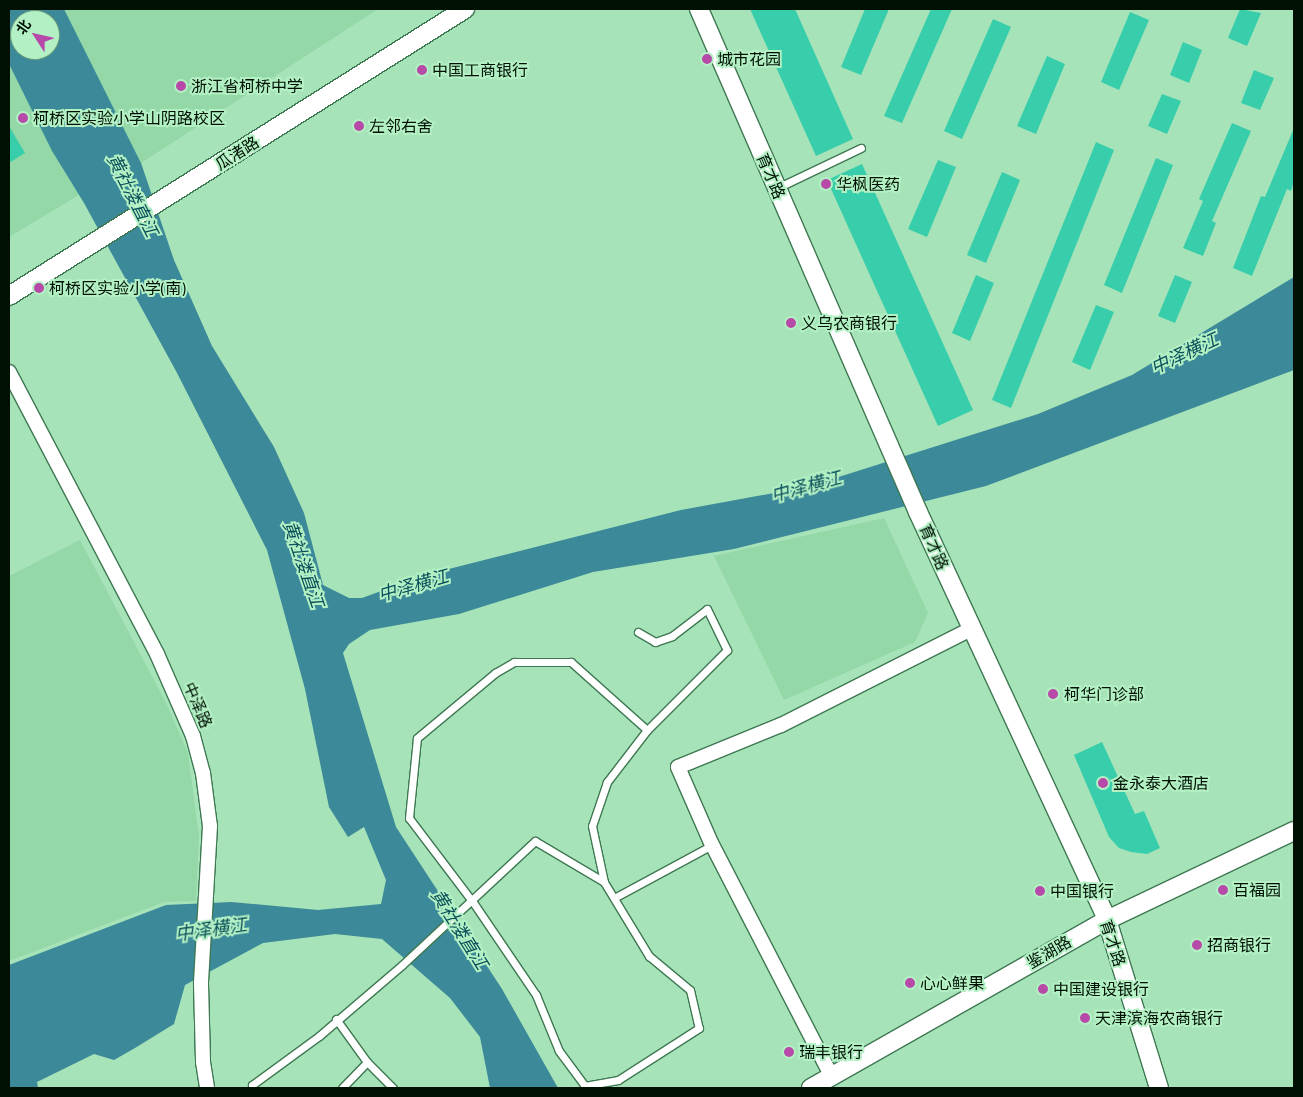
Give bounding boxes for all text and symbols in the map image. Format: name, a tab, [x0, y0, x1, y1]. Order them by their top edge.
north arrow	[10, 10, 60, 60]
text: 北	[12, 16, 34, 37]
place label: 城市花园	[717, 49, 781, 69]
marker: 城市花园	[701, 53, 713, 65]
place label: 中国工商银行	[432, 60, 528, 80]
marker: 中国工商银行	[416, 64, 428, 76]
place label: 浙江省柯桥中学	[191, 76, 303, 96]
marker: 浙江省柯桥中学	[175, 80, 187, 92]
place label: 柯桥区实验小学山阴路校区	[33, 108, 225, 128]
marker: 柯桥区实验小学山阴路校区	[17, 112, 29, 124]
place label: 左邻右舍	[369, 116, 433, 136]
marker: 左邻右舍	[353, 120, 365, 132]
street label: 瓜渚路	[212, 132, 262, 174]
water label: 黄社溇直江	[103, 150, 163, 240]
street label: 育才路	[753, 150, 789, 202]
place label: 华枫医药	[836, 174, 900, 194]
marker: 华枫医药	[820, 178, 832, 190]
place label: 柯桥区实验小学(南)	[49, 278, 185, 298]
marker: 柯桥区实验小学(南)	[33, 282, 45, 294]
place label: 义乌农商银行	[801, 313, 897, 333]
marker: 义乌农商银行	[785, 317, 797, 329]
water label: 中泽横江	[1147, 328, 1221, 378]
water label: 中泽横江	[768, 466, 844, 506]
water label: 黄社溇直江	[279, 518, 329, 610]
street label: 育才路	[915, 521, 953, 573]
water label: 中泽横江	[375, 565, 451, 605]
street label: 中泽路	[180, 679, 216, 731]
place label: 柯华门诊部	[1064, 684, 1144, 704]
marker: 柯华门诊部	[1046, 687, 1060, 701]
place label: 金永泰大酒店	[1113, 773, 1209, 793]
marker: 金永泰大酒店	[1097, 777, 1109, 789]
place label: 百福园	[1233, 880, 1281, 900]
place label: 中国银行	[1050, 881, 1114, 901]
marker: 百福园	[1217, 884, 1229, 896]
water label: 黄社溇直江	[427, 885, 493, 973]
marker: 中国银行	[1034, 885, 1046, 897]
water label: 中泽横江	[174, 913, 248, 945]
street label: 育才路	[1096, 917, 1130, 969]
street label: 鉴湖路	[1023, 932, 1075, 972]
place label: 招商银行	[1207, 935, 1271, 955]
marker: 招商银行	[1191, 939, 1203, 951]
place label: 心心鲜果	[920, 973, 984, 993]
marker: 心心鲜果	[904, 977, 916, 989]
place label: 中国建设银行	[1053, 979, 1149, 999]
marker: 中国建设银行	[1037, 983, 1049, 995]
place label: 天津滨海农商银行	[1095, 1008, 1223, 1028]
marker: 天津滨海农商银行	[1079, 1012, 1091, 1024]
place label: 瑞丰银行	[799, 1042, 863, 1062]
marker: 瑞丰银行	[783, 1046, 795, 1058]

